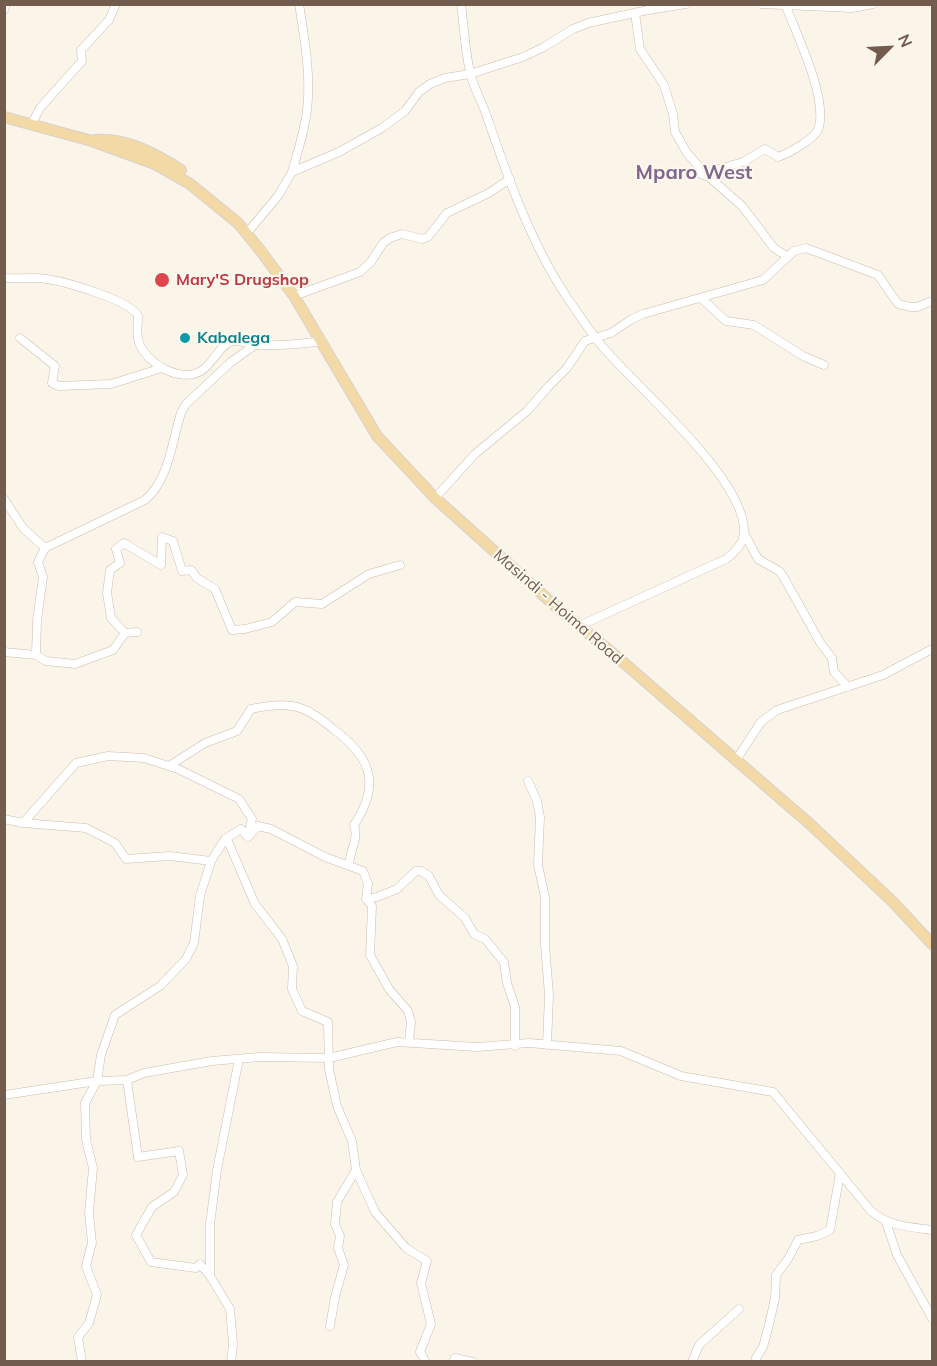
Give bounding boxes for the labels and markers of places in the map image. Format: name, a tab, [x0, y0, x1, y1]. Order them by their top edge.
place label: Mary'S Drugshop	[176, 270, 309, 290]
marker: Mary'S Drugshop	[153, 271, 171, 289]
place label: Kabalega	[197, 328, 270, 348]
marker: Kabalega	[178, 331, 192, 345]

